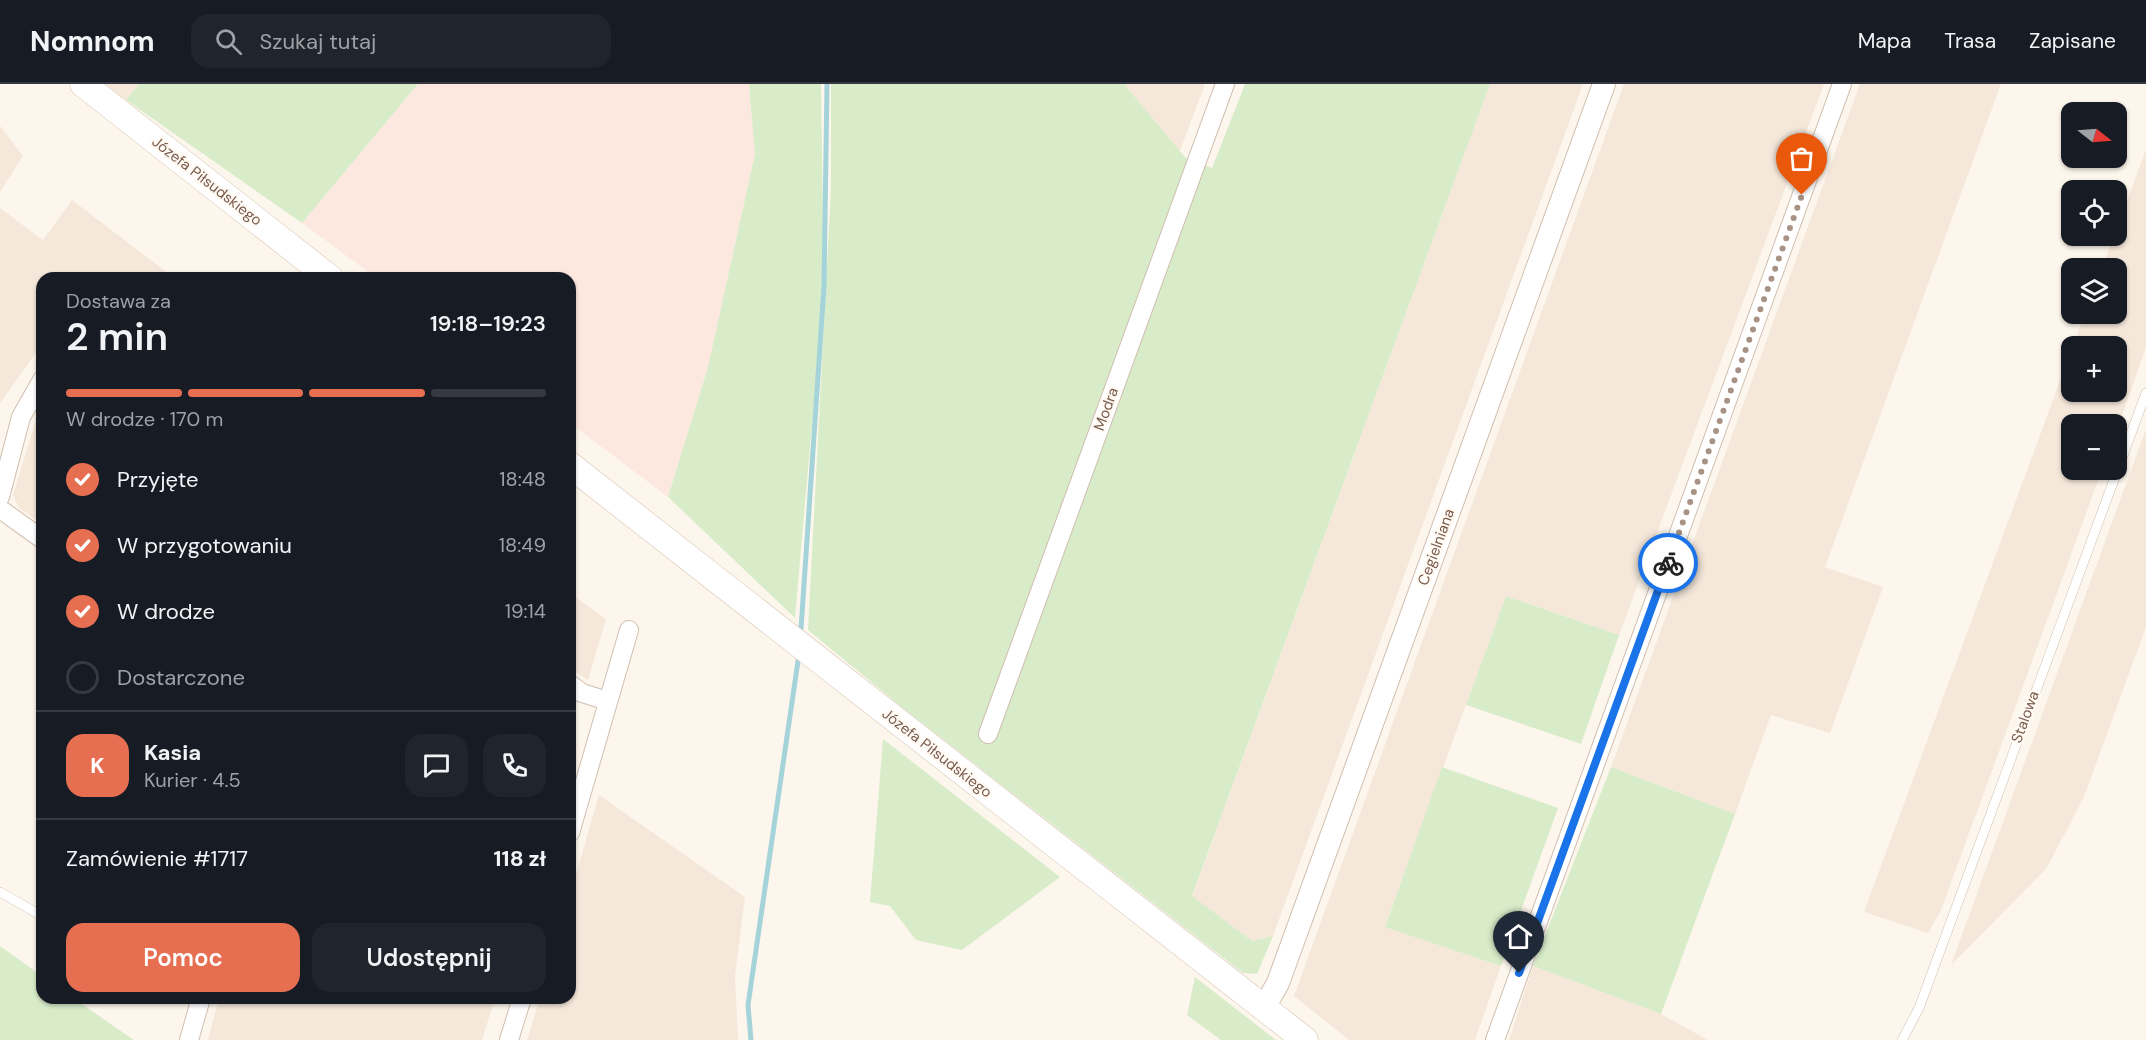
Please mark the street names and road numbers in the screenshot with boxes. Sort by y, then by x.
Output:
street label: Józefa Piłsudskiego [148,132,266,230]
street label: Modra [1089,385,1123,433]
street label: Cegielniana [1413,506,1459,588]
street label: Stalowa [2006,688,2044,746]
street label: Józefa Piłsudskiego [878,704,996,802]

